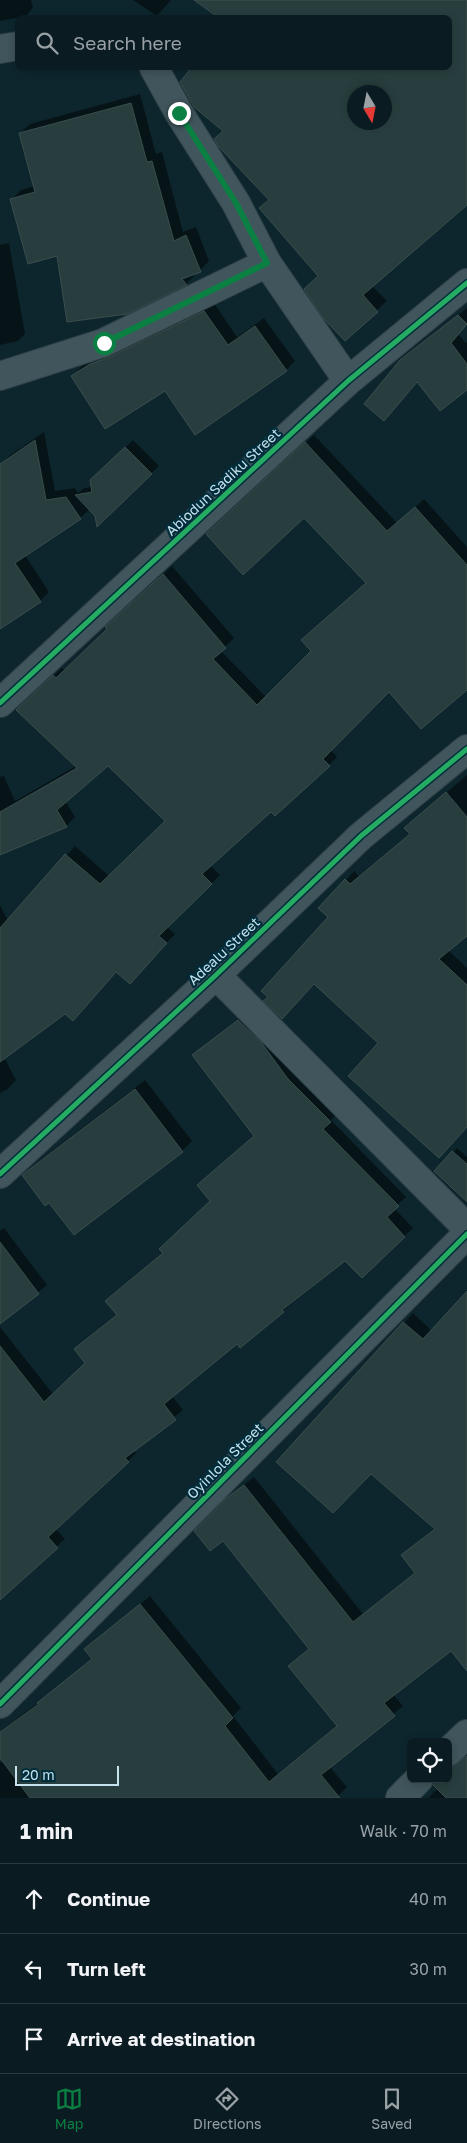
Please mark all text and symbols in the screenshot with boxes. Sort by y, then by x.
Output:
search box [15,15,452,70]
icon: search [33,29,61,57]
text: Search here [73,31,182,54]
north arrow [347,85,392,130]
route end [168,102,191,125]
route start [93,332,116,355]
street label: Abiodun Sadiku Street [162,424,283,539]
street label: Adealu Street [184,913,263,988]
street label: Oyinlola Street [183,1419,266,1502]
map controls [407,1738,452,1783]
button: locate [407,1738,452,1783]
scale bar [15,1763,119,1786]
text: 20 m [22,1766,55,1783]
text: 1 min [20,1818,73,1844]
text: Walk · 70 m [360,1821,447,1841]
icon: ahead [20,1885,48,1913]
text: Continue [67,1887,150,1910]
text: 40 m [409,1889,447,1909]
icon: left [20,1955,48,1983]
text: Turn left [67,1957,146,1980]
text: 30 m [410,1959,447,1979]
icon: arrive [20,2025,48,2053]
text: Arrive at destination [67,2027,255,2050]
tab: Map [55,2085,83,2132]
tab: Directions [193,2085,262,2132]
tab: Saved [371,2085,412,2132]

